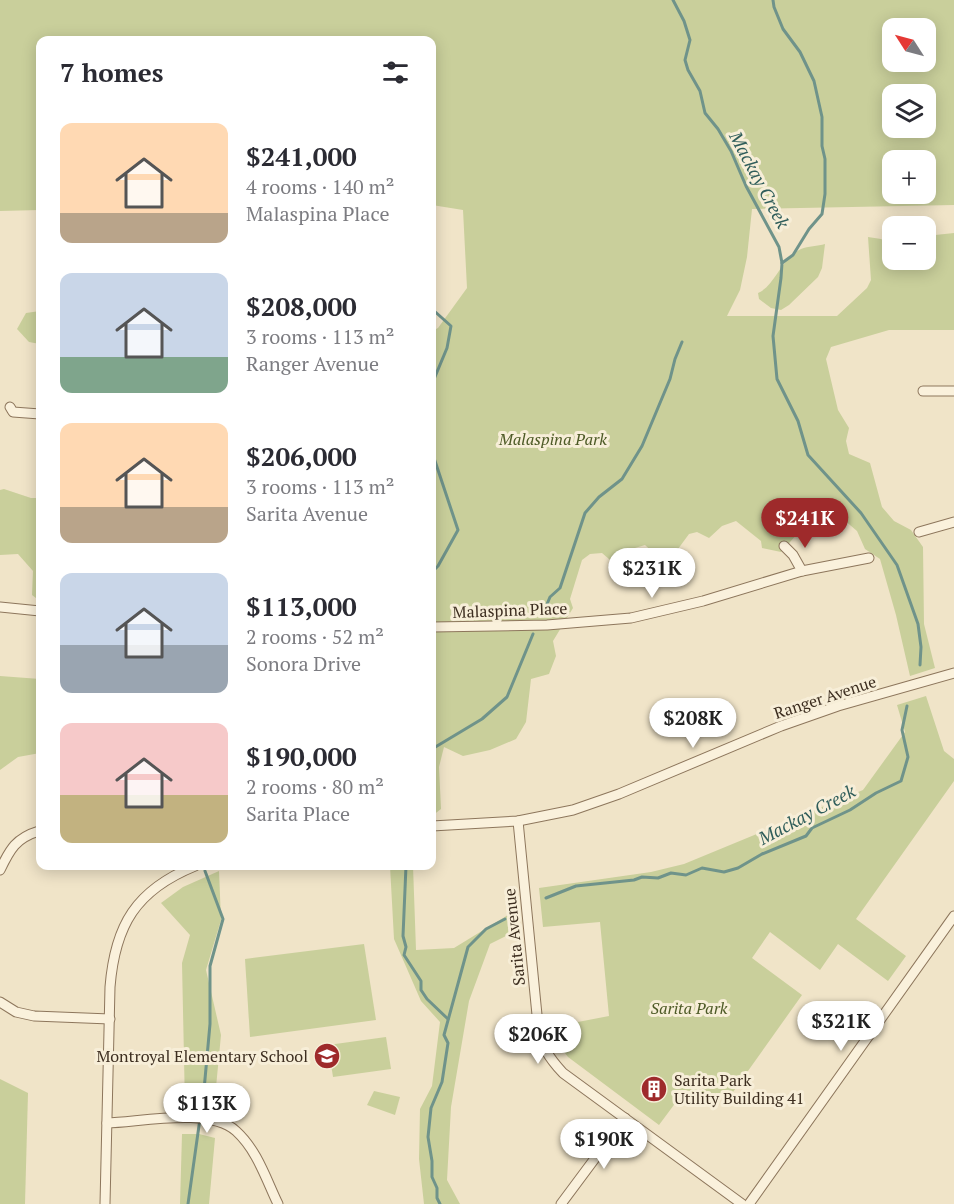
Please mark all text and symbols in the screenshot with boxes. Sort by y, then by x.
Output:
north arrow [882,18,936,72]
map controls [882,18,936,270]
text: 7 homes [60,55,164,89]
icon: filters [379,56,412,89]
button: layers [882,84,936,138]
water label: Mackay Creek [724,126,796,233]
text: $241,000 [246,139,357,173]
icon: home [108,147,180,219]
button: + [882,150,936,204]
text: 4 rooms · 140 m² [246,173,394,200]
text: Malaspina Place [246,200,389,227]
button: − [882,216,936,270]
text: $208,000 [246,289,357,323]
icon: home [108,297,180,369]
text: 3 rooms · 113 m² [246,323,394,350]
text: Ranger Avenue [246,350,379,377]
park label: Malaspina Park [498,428,607,450]
text: $206,000 [246,439,357,473]
icon: home [108,447,180,519]
text: 3 rooms · 113 m² [246,473,394,500]
pin: $241K [763,498,847,549]
text: Sarita Avenue [246,500,368,527]
text: $241K [775,504,835,531]
pin: $231K [610,548,694,599]
text: $231K [622,554,682,581]
text: $113,000 [246,589,357,623]
icon: home [108,597,180,669]
street label: Malaspina Place [452,597,568,623]
text: 2 rooms · 52 m² [246,623,384,650]
text: Sonora Drive [246,650,361,677]
street label: Ranger Avenue [771,670,879,724]
pin: $208K [651,698,735,749]
text: $208K [663,704,723,731]
text: $190,000 [246,739,357,773]
icon: home [108,747,180,819]
text: 2 rooms · 80 m² [246,773,384,800]
water label: Mackay Creek [753,778,860,850]
text: Sarita Place [246,800,350,827]
street label: Sarita Avenue [498,887,530,987]
park label: Sarita Park [650,997,728,1019]
pin: $321K [799,1001,883,1052]
text: $321K [811,1007,871,1034]
pin: $206K [496,1014,580,1065]
text: $206K [508,1020,568,1047]
school or university icon: Montroyal Elementary School [312,1041,342,1071]
place label: Montroyal Elementary School [96,1045,308,1067]
place label: Sarita Park Utility Building 41 [674,1069,804,1109]
building icon: Sarita Park Utility Building 41 [639,1074,669,1104]
pin: $113K [165,1083,249,1134]
text: $113K [177,1089,237,1116]
pin: $190K [562,1119,646,1170]
text: $190K [574,1125,634,1152]

